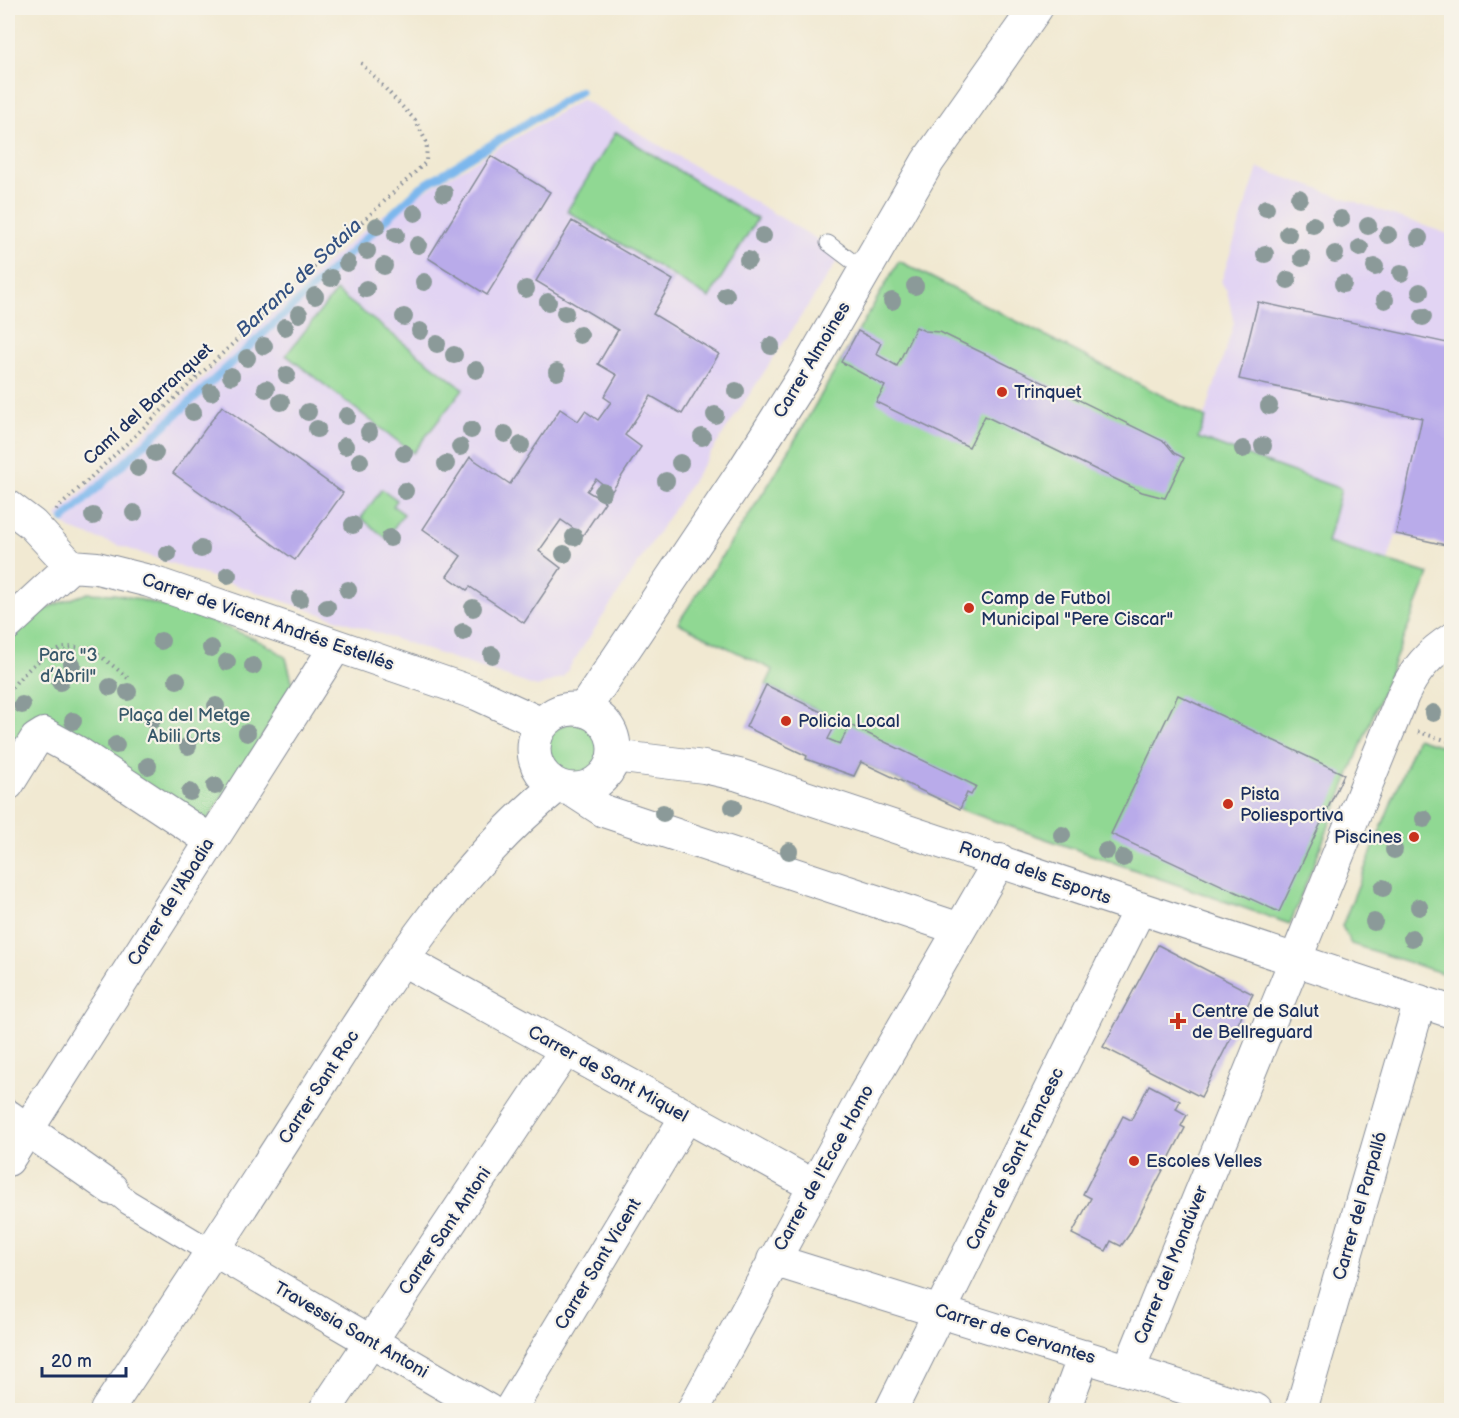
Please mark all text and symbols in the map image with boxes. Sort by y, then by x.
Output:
water label: Barranc de Sotaia [231,214,367,342]
street label: Carrer Almoines [769,298,855,422]
street label: Camí del Barranquet [79,338,217,469]
place label: Trinquet [1014,382,1082,403]
marker: Trinquet [995,385,1009,399]
street label: Carrer de Vicent Andrés Estellés [139,569,397,675]
place label: Camp de Futbol Municipal "Pere Ciscar" [981,588,1173,630]
marker: Camp de Futbol Municipal "Pere Ciscar" [962,601,976,615]
park label: Parc "3 d’Abril" [38,645,98,687]
park label: Plaça del Metge Abili Orts [118,705,250,747]
place label: Policia Local [798,711,900,732]
marker: Policia Local [779,714,793,728]
place label: Pista Poliesportiva [1240,784,1344,826]
marker: Pista Poliesportiva [1221,797,1235,811]
place label: Piscines [1334,827,1402,848]
marker: Piscines [1407,830,1421,844]
street label: Carrer de l'Abadia [123,834,219,970]
street label: Ronda dels Esports [956,837,1114,909]
place label: Centre de Salut de Bellreguard [1192,1001,1319,1043]
marker: Centre de Salut de Bellreguard [1169,1012,1187,1030]
street label: Carrer de Sant Miquel [524,1021,692,1127]
street label: Carrer Sant Roc [274,1026,364,1148]
street label: Carrer de Sant Francesc [962,1064,1068,1254]
street label: Carrer de l'Ecce Homo [770,1081,878,1255]
street label: Carrer del Parpalló [1329,1129,1391,1283]
place label: Escoles Velles [1146,1151,1262,1172]
marker: Escoles Velles [1127,1154,1141,1168]
street label: Carrer Sant Antoni [394,1163,496,1299]
street label: Carrer del Mondúver [1130,1182,1213,1347]
street label: Carrer Sant Vicent [550,1194,646,1334]
street label: Travessia Sant Antoni [270,1277,432,1383]
street label: Carrer de Cervantes [932,1300,1098,1368]
scale bar [42,1340,126,1378]
text: 20 m [51,1351,92,1372]

